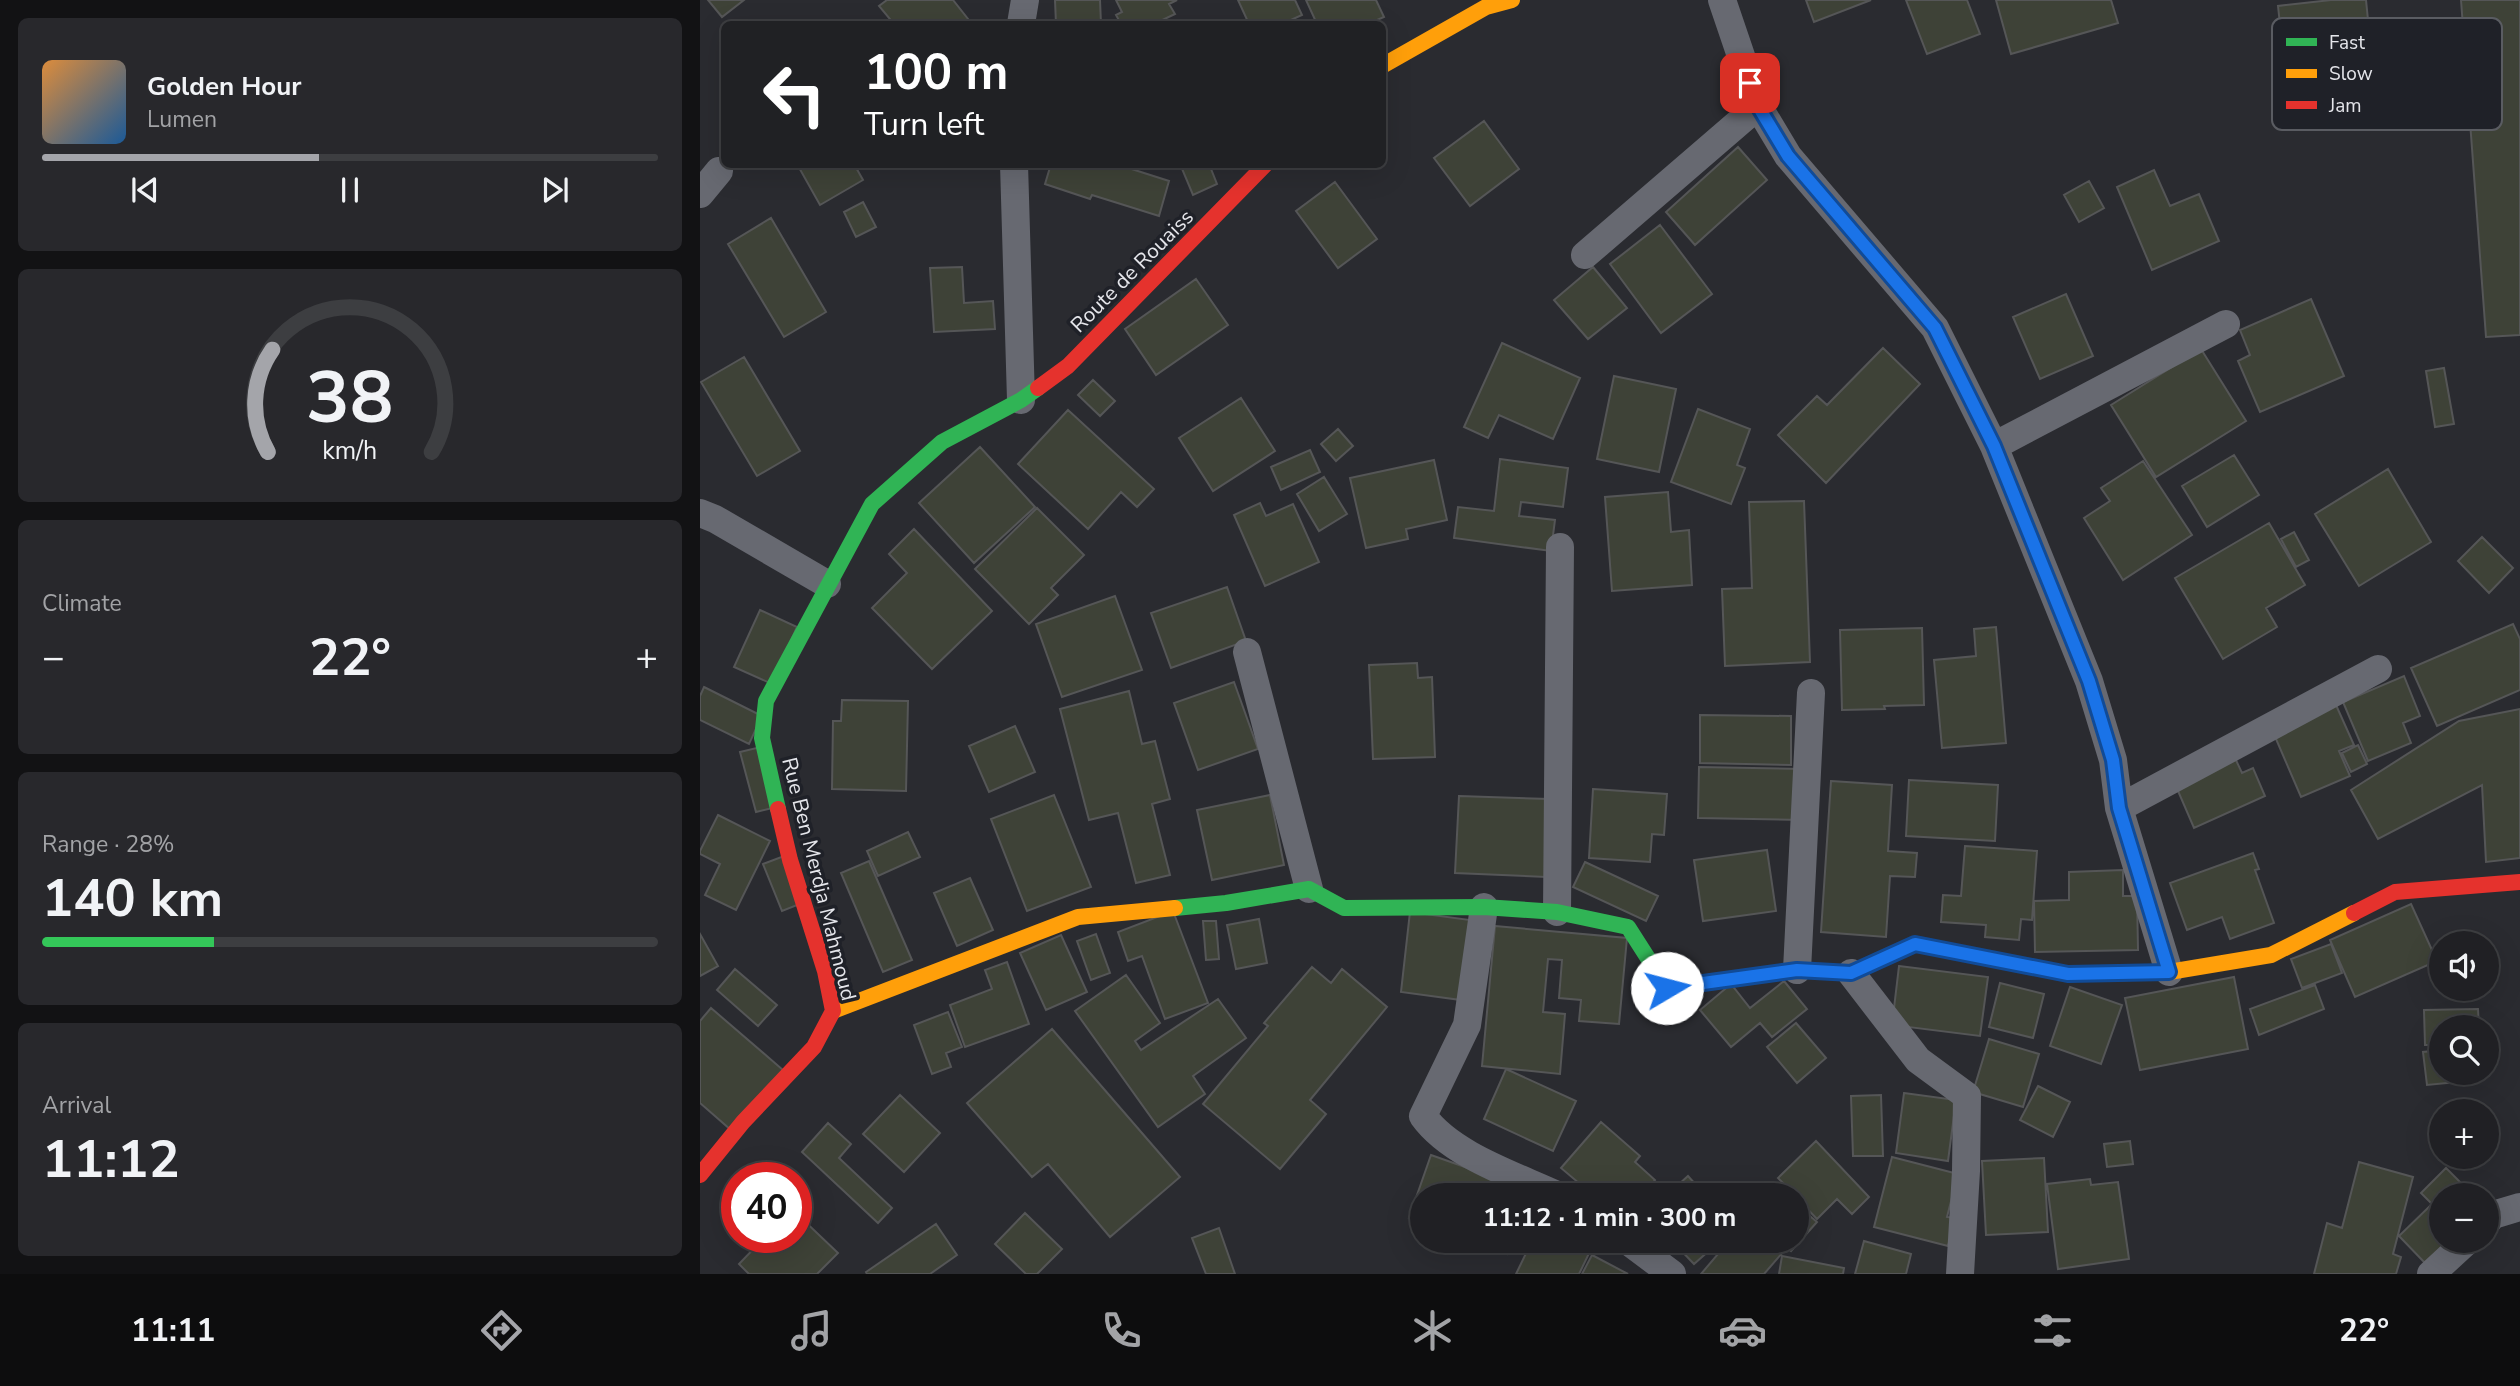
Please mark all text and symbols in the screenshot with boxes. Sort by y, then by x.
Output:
legend [2272,18,2502,130]
text: Fast [2329,30,2365,56]
text: 100 m [864,39,1008,106]
icon: left [749,49,840,140]
pin [1720,53,1780,113]
text: Slow [2329,61,2373,87]
icon: arrive [1731,64,1769,102]
text: Golden Hour [147,69,302,104]
text: Jam [2328,93,2362,119]
text: Turn left [864,103,984,146]
text: Lumen [147,104,217,135]
icon: previous [126,171,164,209]
icon: pause [331,171,369,209]
icon: next [536,171,574,209]
street label: Route de Rouaiss [1064,203,1200,339]
text: 38 [306,348,394,448]
text: km/h [322,434,378,468]
text: Climate [42,588,122,619]
text: 22° [309,622,391,693]
text: − [42,632,65,683]
text: + [635,632,658,683]
street label: Rue Ben Merdja Mahmoud [775,754,863,1004]
text: Range · 28% [42,829,174,860]
text: 140 km [42,863,223,934]
map controls [2429,931,2499,1253]
button: sound [2429,931,2499,1001]
position arrow [1630,951,1704,1025]
button: search [2429,1015,2499,1085]
text: Arrival [42,1090,111,1121]
button: + [2429,1099,2499,1169]
text: 11:12 [42,1124,180,1195]
speed limit sign: 40 [721,1162,812,1253]
button: − [2429,1183,2499,1253]
text: 11:12 · 1 min · 300 m [1483,1200,1736,1235]
icon: directions [477,1306,526,1355]
icon: music [787,1306,836,1355]
icon: phone [1097,1306,1146,1355]
icon: climate [1408,1306,1457,1355]
icon: car [1718,1306,1767,1355]
icon: filters [2028,1306,2077,1355]
text: 11:11 [131,1309,215,1352]
text: 22° [2339,1309,2389,1352]

